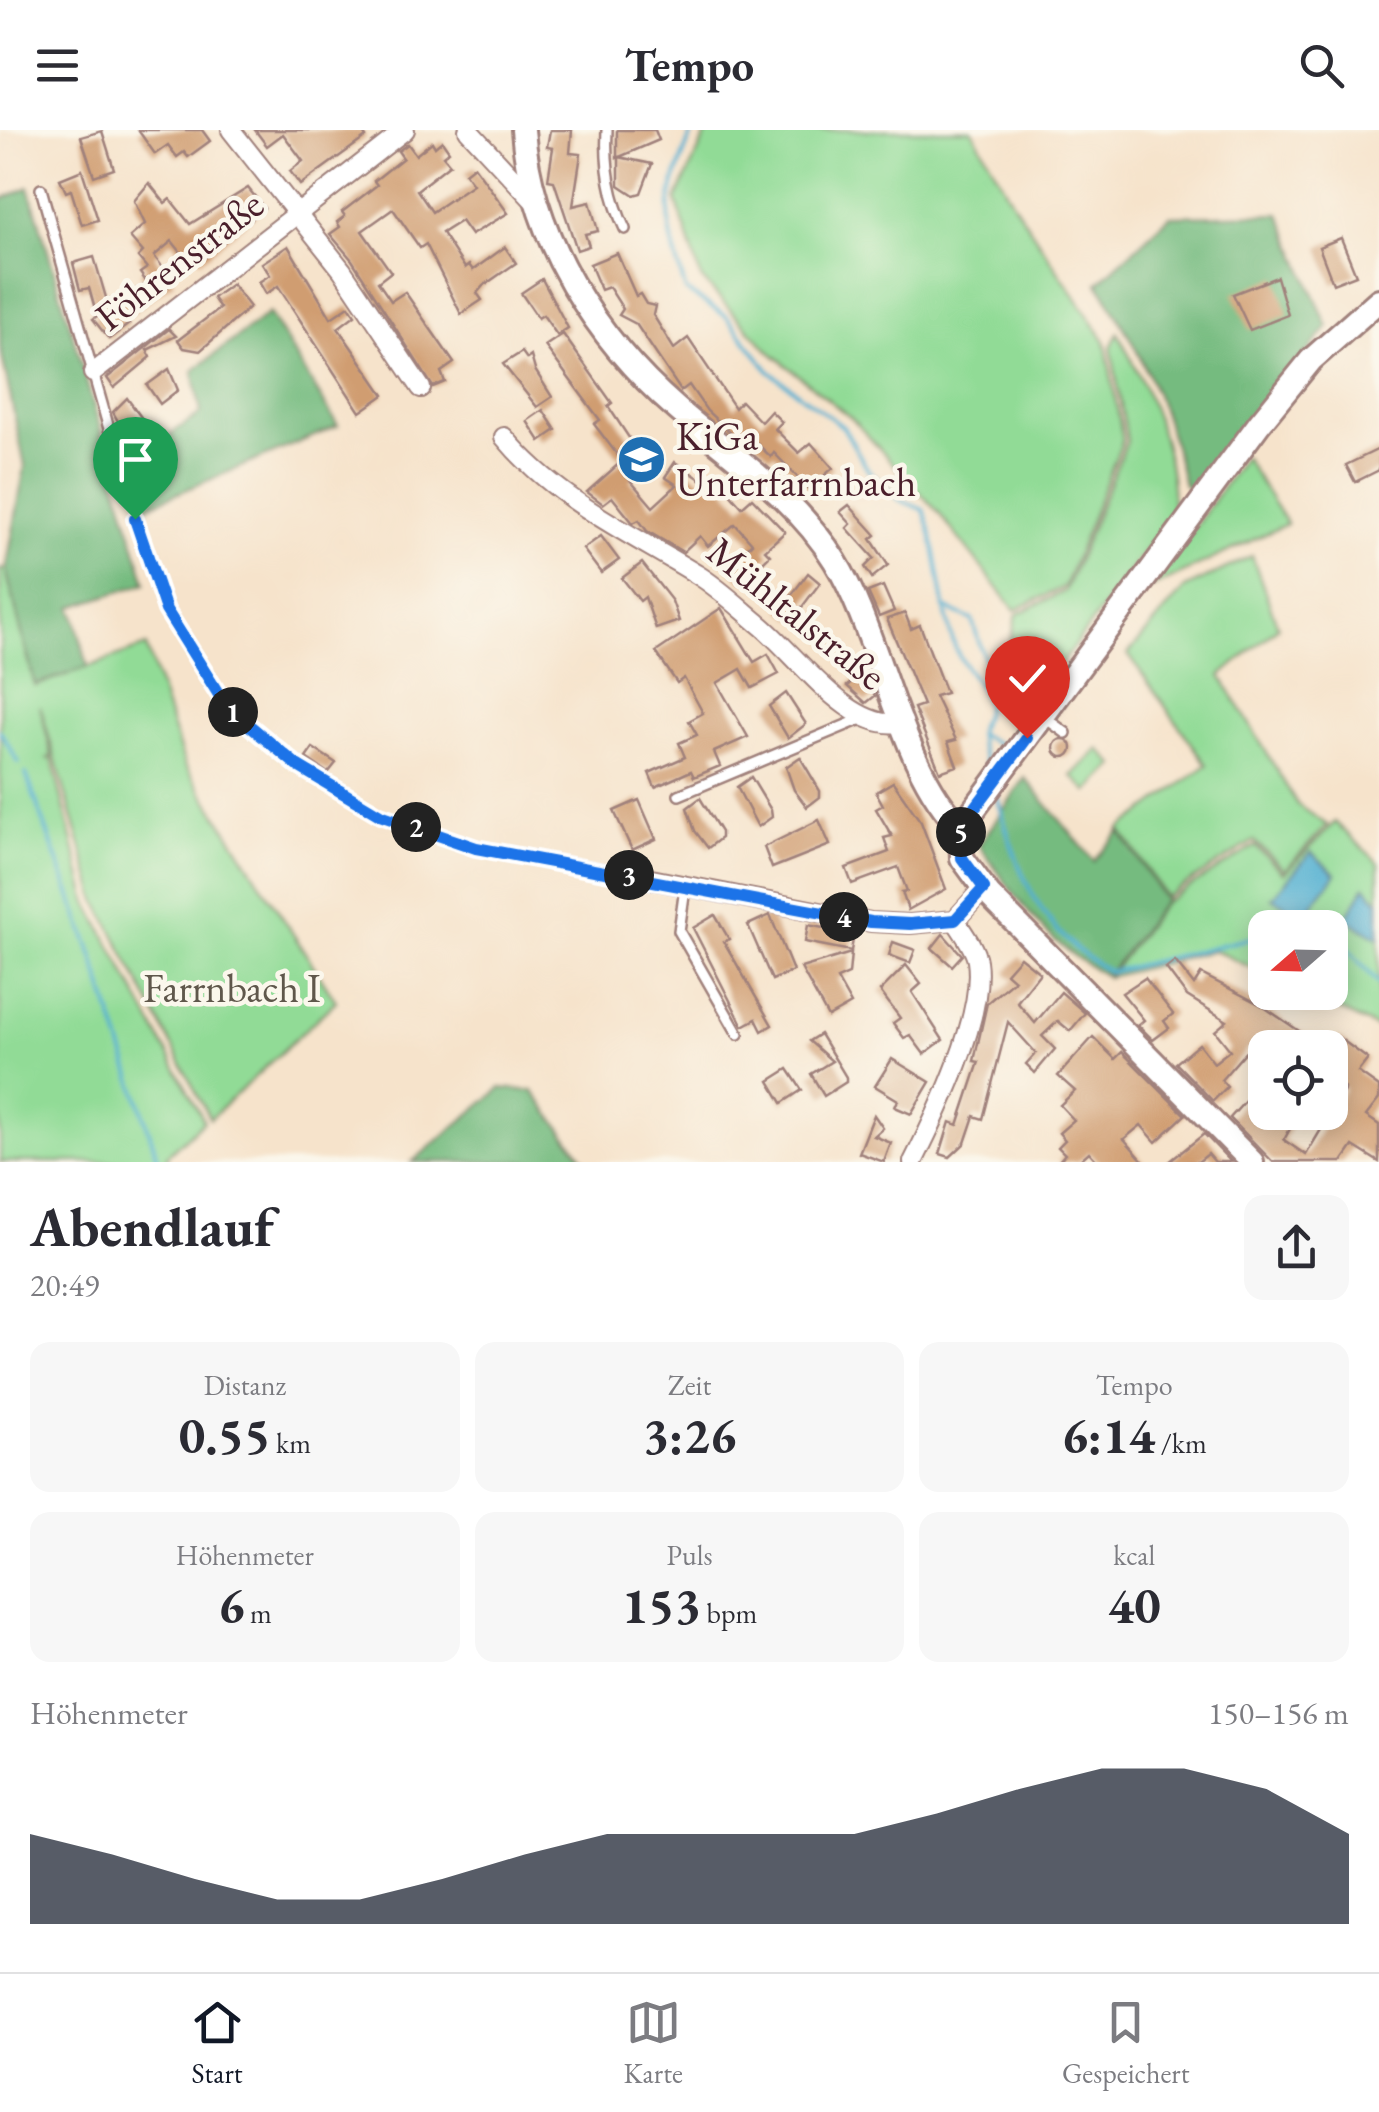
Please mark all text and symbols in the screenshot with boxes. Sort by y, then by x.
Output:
text: Tempo [625,36,754,94]
icon: menu [30,38,85,93]
icon: search [1294,38,1349,93]
street label: Föhrenstraße [84,178,274,342]
place label: KiGa Unterfarrnbach [676,410,916,508]
pin [93,417,178,520]
icon: arrive [108,432,163,487]
school or university icon: KiGa Unterfarrnbach [615,433,667,485]
street label: Mühltalstraße [697,525,897,701]
pin [985,636,1070,739]
icon: check [1000,651,1055,706]
pin: 1 [208,687,258,737]
text: 1 [226,694,240,730]
pin: 2 [391,802,441,852]
pin: 5 [936,807,986,857]
text: 2 [409,809,423,845]
text: 5 [954,814,968,850]
pin: 3 [604,850,654,900]
text: 3 [622,857,636,893]
pin: 4 [819,892,869,942]
text: 4 [837,899,851,935]
north arrow [1248,910,1348,1010]
map controls [1248,910,1348,1130]
park label: Farrnbach I [143,962,321,1014]
button: locate [1248,1030,1348,1130]
text: Abendlauf [30,1191,274,1262]
button: share [1244,1195,1349,1300]
text: 20:49 [30,1264,99,1306]
text: Distanz [204,1367,286,1403]
text: Zeit [668,1367,711,1403]
text: Tempo [1096,1367,1173,1403]
text: 0.55 [179,1403,270,1468]
text: 3:26 [643,1403,736,1468]
text: 6:14 [1062,1403,1155,1468]
text: km [270,1425,311,1461]
text: /km [1155,1425,1207,1461]
text: Höhenmeter [176,1537,314,1573]
text: Puls [667,1537,712,1573]
text: kcal [1113,1537,1155,1573]
text: 6 [218,1573,244,1638]
text: 153 [622,1573,701,1638]
text: 40 [1108,1573,1161,1638]
text: m [244,1595,272,1631]
text: bpm [701,1595,757,1631]
text: Höhenmeter [30,1692,188,1734]
text: 150–156 m [1208,1692,1349,1734]
tab: Start [190,1995,245,2091]
tab: Karte [624,1995,683,2091]
tab: Gespeichert [1062,1995,1189,2091]

